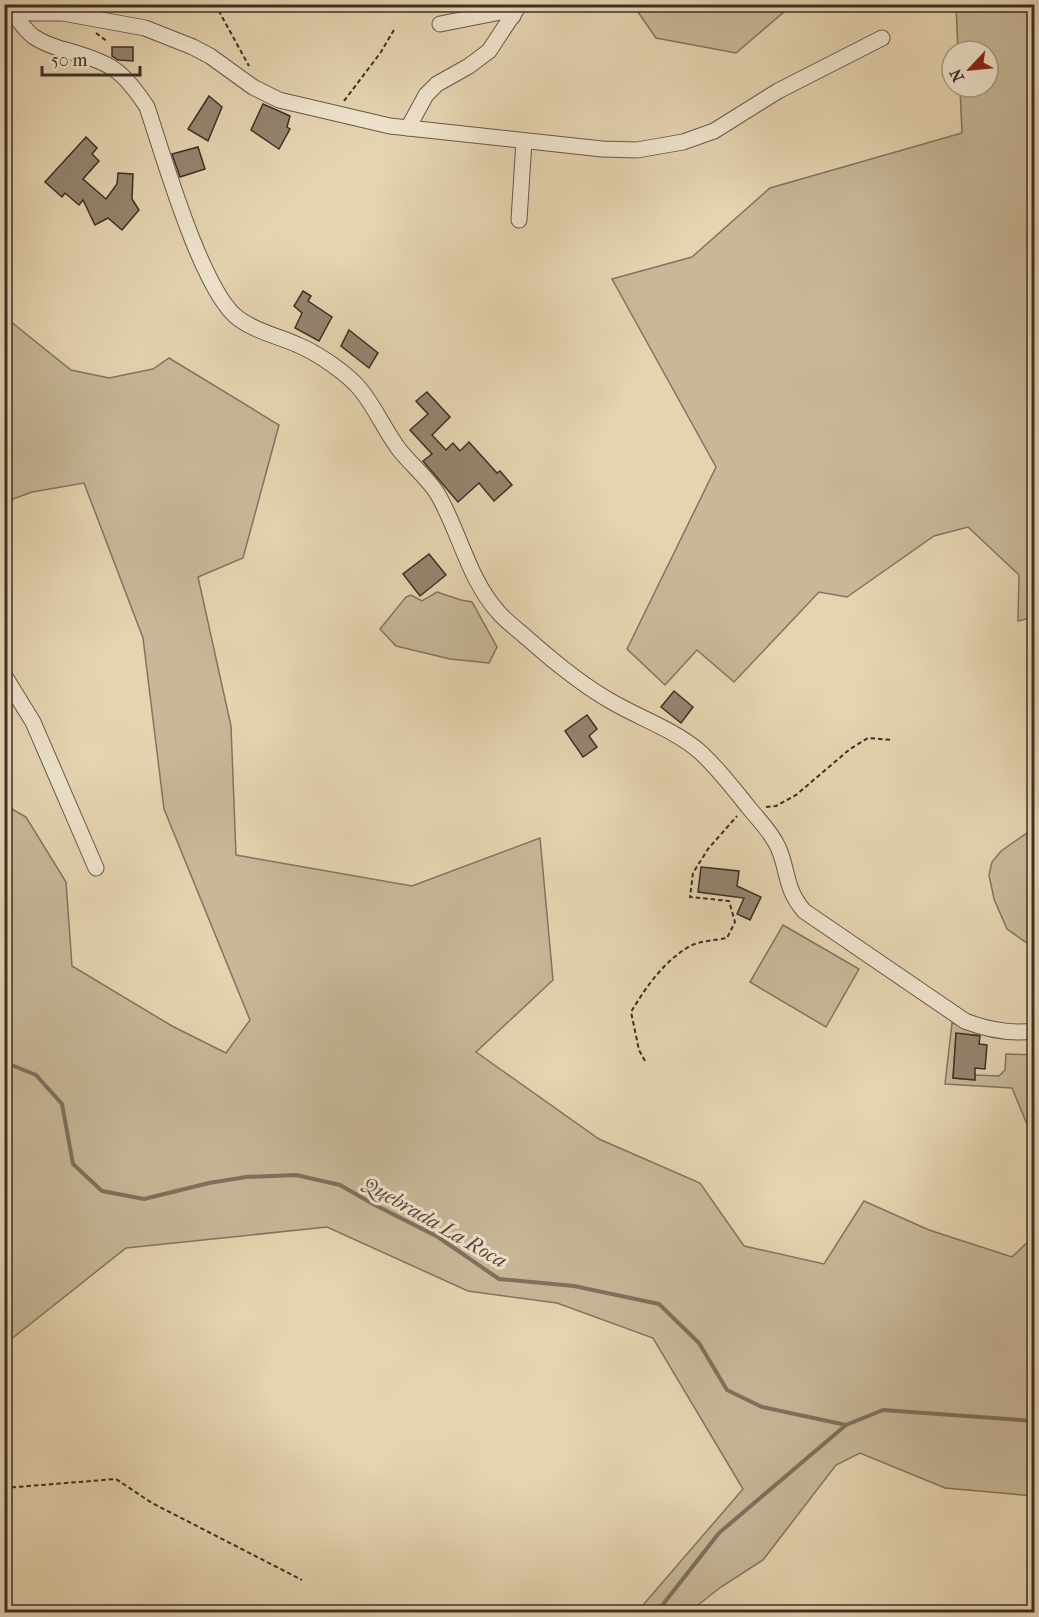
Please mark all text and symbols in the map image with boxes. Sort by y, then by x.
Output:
scale bar [42,39,140,77]
north arrow [940,39,1000,99]
text: 50 m [51,50,88,71]
text: N [945,65,968,85]
water label: Quebrada La Roca [358,1171,511,1274]

